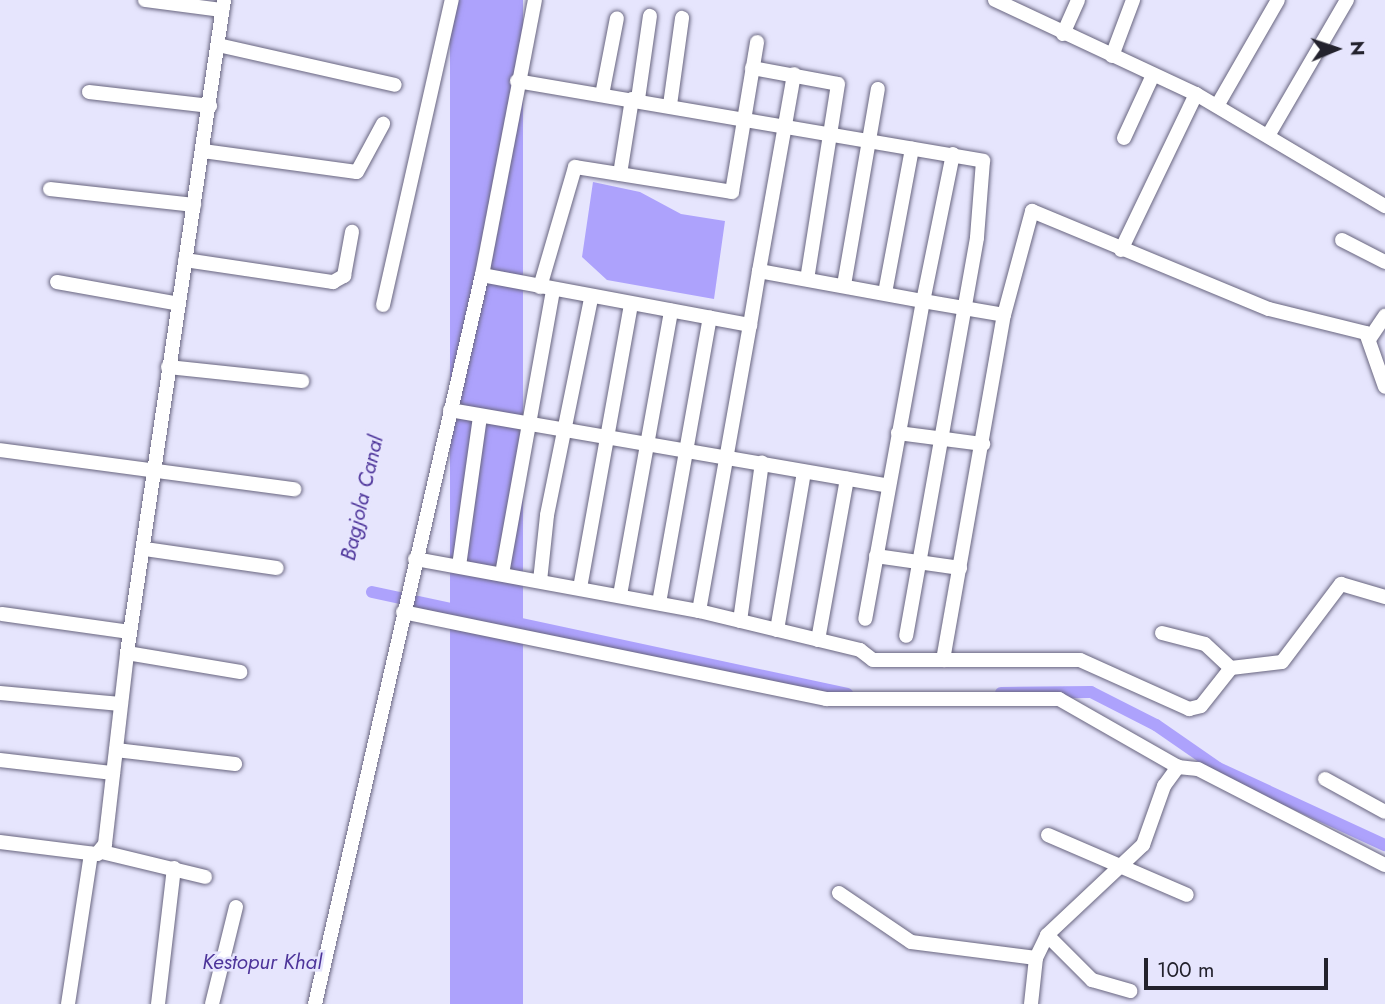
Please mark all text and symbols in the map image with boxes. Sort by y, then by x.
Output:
north arrow [1301,14,1371,84]
text: N [1344,40,1371,56]
water label: Bagjola Canal [335,433,389,563]
scale bar [1147,944,1331,988]
water label: Kestopur Khal [202,949,322,975]
text: 100 m [1157,955,1214,985]

